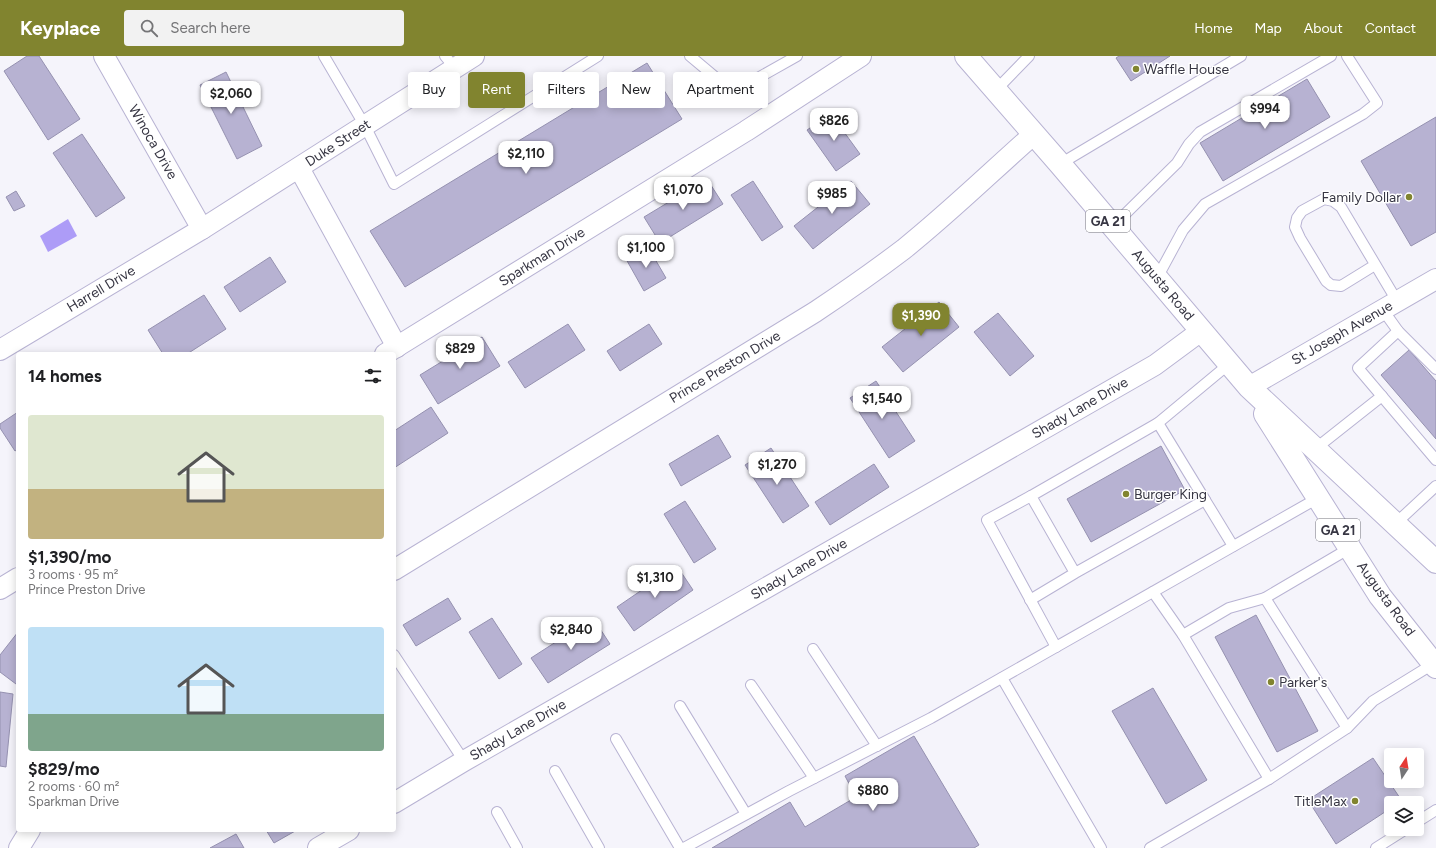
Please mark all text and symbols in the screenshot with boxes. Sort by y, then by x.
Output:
search box [124,10,404,46]
text: Keyplace [20,17,100,40]
icon: search [138,17,160,39]
text: Search here [170,19,250,37]
text: Home [1194,20,1233,37]
text: Map [1255,20,1282,37]
text: About [1304,20,1343,37]
text: Contact [1365,20,1416,37]
place label: Waffle House [1144,61,1229,78]
marker: Waffle House [1131,64,1141,74]
chip: Buy [408,72,460,108]
chip: Rent [468,72,525,108]
chip: Filters [533,72,599,108]
chip: New [607,72,665,108]
chip: Apartment [673,72,768,108]
pin: $2,060 [198,81,264,115]
text: $2,060 [210,86,252,101]
pin: $994 [1241,96,1289,130]
text: $994 [1250,101,1280,116]
street label: Winoca Drive [125,102,181,183]
pin: $826 [810,108,858,142]
text: $826 [819,113,849,128]
street label: Duke Street [302,116,374,170]
pin: $2,110 [493,141,559,175]
text: $2,110 [507,146,545,161]
pin: $1,070 [650,177,716,211]
pin: $985 [808,181,856,215]
text: $1,070 [663,182,703,197]
text: $985 [817,186,847,201]
place label: Family Dollar [1321,189,1401,206]
marker: Family Dollar [1404,192,1414,202]
road number: GA 21 [1086,210,1130,232]
street label: Sparkman Drive [496,224,588,290]
pin: $1,100 [613,235,679,269]
text: $1,100 [627,240,665,255]
street label: Augusta Road [1128,246,1198,324]
street label: Harrell Drive [64,262,139,316]
street label: St Joseph Avenue [1289,297,1396,369]
pin: $1,390 [888,303,954,337]
text: $1,390 [901,308,941,323]
street label: Prince Preston Drive [666,327,784,407]
pin: $829 [436,336,484,370]
text: $829 [445,341,475,356]
icon: filters [362,365,384,387]
text: 14 homes [28,366,102,386]
street label: Shady Lane Drive [1029,373,1131,442]
pin: $1,540 [849,386,915,420]
text: $1,540 [862,391,902,406]
icon: home [170,441,242,513]
pin: $1,270 [744,452,810,486]
text: $1,270 [757,457,797,472]
place label: Burger King [1134,486,1207,503]
marker: Burger King [1121,489,1131,499]
road number: GA 21 [1316,519,1360,541]
street label: Shady Lane Drive [748,534,850,603]
text: $1,390/mo [28,547,111,567]
street label: Augusta Road [1353,558,1419,640]
pin: $1,310 [622,565,688,599]
text: 3 rooms · 95 m² [28,567,118,582]
text: $1,310 [636,570,674,585]
text: Prince Preston Drive [28,582,145,597]
pin: $2,840 [538,617,604,651]
text: $2,840 [550,622,592,637]
icon: home [170,653,242,725]
place label: Parker's [1279,674,1327,691]
marker: Parker's [1266,677,1276,687]
street label: Shady Lane Drive [467,695,569,764]
north arrow [1384,748,1424,788]
map controls [1384,748,1424,836]
text: $829/mo [28,759,100,779]
pin: $880 [849,778,897,812]
text: 2 rooms · 60 m² [28,779,119,794]
text: $880 [857,783,889,798]
place label: TitleMax [1294,793,1347,810]
text: Sparkman Drive [28,794,119,809]
marker: TitleMax [1350,796,1360,806]
button: layers [1384,796,1424,836]

